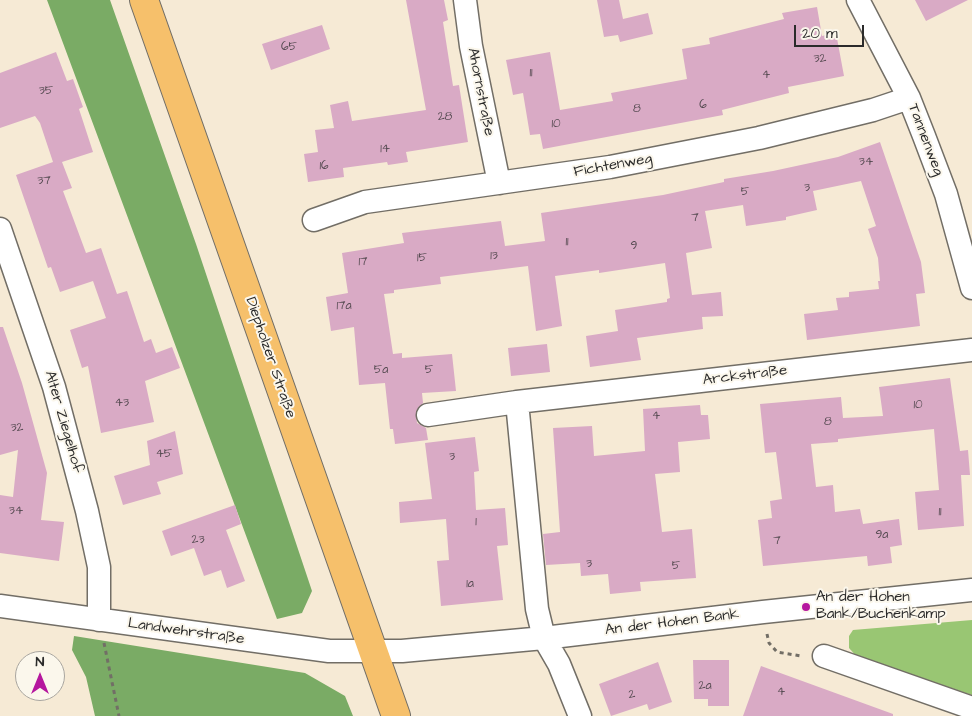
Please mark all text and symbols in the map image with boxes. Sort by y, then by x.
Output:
scale bar [797,15,867,47]
text: 20 m [802,23,838,44]
house number: 65 [281,40,297,54]
street label: Ahornstraße [463,46,497,138]
house number: 32 [814,52,826,66]
house number: 11 [529,66,533,80]
house number: 4 [762,68,770,82]
house number: 35 [39,84,53,98]
house number: 6 [699,98,707,112]
street label: Tannenweg [903,101,947,179]
house number: 8 [633,102,641,116]
house number: 28 [438,110,452,124]
house number: 10 [551,117,561,131]
house number: 14 [380,142,390,156]
street label: Fichtenweg [572,150,654,182]
house number: 34 [859,155,873,169]
house number: 16 [319,159,329,173]
house number: 37 [37,174,51,188]
house number: 3 [804,181,810,195]
house number: 5 [741,185,749,199]
house number: 7 [691,211,699,225]
house number: 11 [565,235,569,249]
house number: 9 [631,239,637,253]
house number: 13 [490,249,498,263]
house number: 15 [417,251,427,265]
house number: 17 [359,255,367,269]
street label: Diepholzer Straße [241,295,299,421]
house number: 17a [336,299,352,313]
street label: Arckstraße [702,362,788,390]
house number: 5a [374,363,388,377]
house number: 5 [425,363,433,377]
street label: Alter Ziegelhof [40,369,86,475]
house number: 43 [115,396,129,410]
house number: 10 [913,398,923,412]
house number: 4 [652,409,660,423]
house number: 8 [824,415,832,429]
house number: 32 [11,421,23,435]
house number: 45 [156,447,172,461]
house number: 3 [449,450,455,464]
house number: 34 [9,504,23,518]
house number: 11 [938,505,942,519]
house number: 1 [475,515,477,529]
house number: 9a [876,528,888,542]
house number: 23 [192,533,204,547]
house number: 7 [773,534,781,548]
house number: 3 [586,557,592,571]
house number: 5 [672,559,680,573]
house number: 1a [466,577,474,591]
place label: An der Hohen Bank/Buchenkamp [816,589,946,624]
marker: An der Hohen Bank/Buchenkamp [800,601,812,613]
street label: An der Hohen Bank [604,606,740,640]
street label: Landwehrstraße [127,615,245,649]
north arrow [15,651,65,701]
text: N [36,652,44,672]
house number: 2a [699,679,711,693]
house number: 4 [777,685,785,699]
house number: 2 [629,688,635,702]

